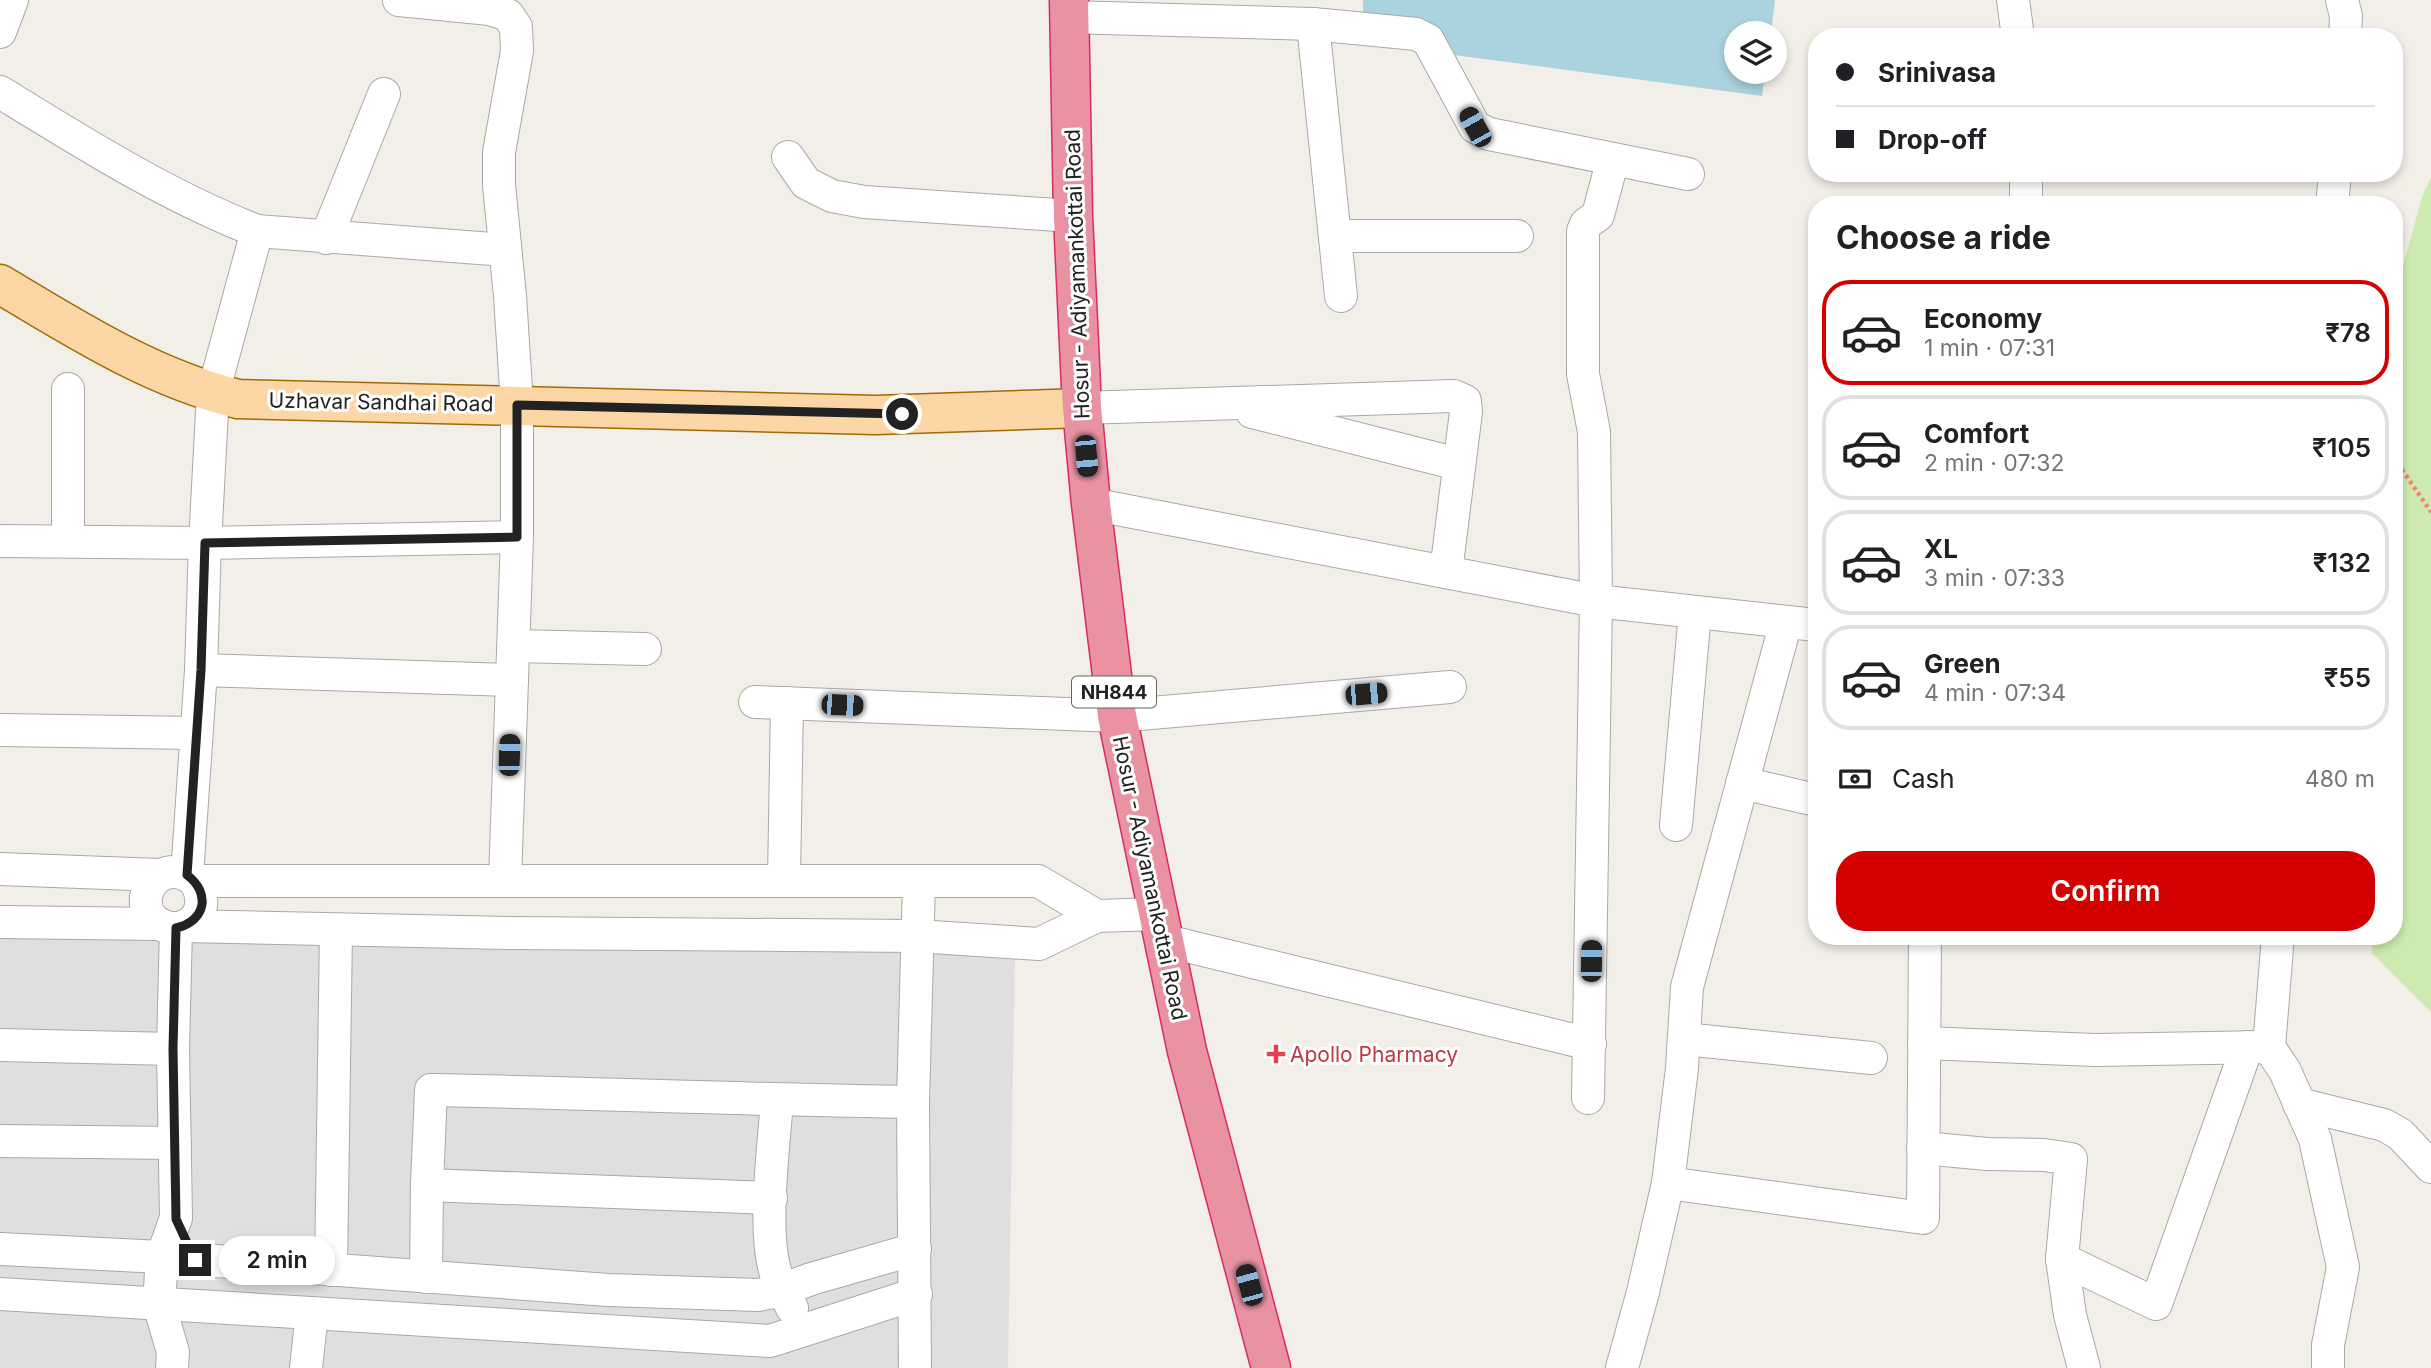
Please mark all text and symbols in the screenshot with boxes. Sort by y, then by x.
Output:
map controls [1724,21,1787,84]
button: layers [1724,21,1787,84]
text: Srinivasa [1878,57,1996,88]
car [1456,104,1495,150]
text: Drop-off [1878,124,1987,155]
street label: Hosur - Adiyamankottai Road [1059,129,1095,419]
text: Choose a ride [1836,218,2051,257]
icon: car [1840,301,1903,364]
text: Economy [1924,303,2042,334]
text: ₹78 [2325,317,2371,348]
text: 1 min · 07:31 [1924,334,2055,362]
street label: Uzhavar Sandhai Road [268,388,494,416]
route start [886,398,918,430]
icon: car [1840,416,1903,479]
text: Comfort [1924,418,2029,449]
text: ₹105 [2312,432,2371,463]
car [1074,434,1099,478]
text: 2 min · 07:32 [1924,449,2065,477]
icon: car [1840,531,1903,594]
text: XL [1924,533,1958,564]
text: ₹132 [2313,547,2371,578]
text: 3 min · 07:33 [1924,564,2065,592]
icon: car [1840,646,1903,709]
text: Green [1924,648,2001,679]
text: ₹55 [2324,662,2371,693]
road number: NH844 [1072,677,1156,708]
text: 4 min · 07:34 [1924,679,2066,707]
car [1345,682,1388,706]
car [821,694,864,716]
car [498,734,521,776]
street label: Hosur - Adiyamankottai Road [1108,734,1192,1022]
icon: cash [1836,760,1874,798]
text: Cash [1892,763,1955,794]
text: 480 m [2305,765,2375,793]
button: Confirm [1836,851,2375,931]
car [1581,940,1602,982]
place label: Apollo Pharmacy [1290,1042,1458,1067]
marker: Apollo Pharmacy [1268,1046,1284,1062]
callout: 2 min [220,1236,335,1284]
route end [179,1244,211,1276]
text: 2 min [247,1246,307,1274]
car [1234,1262,1265,1308]

